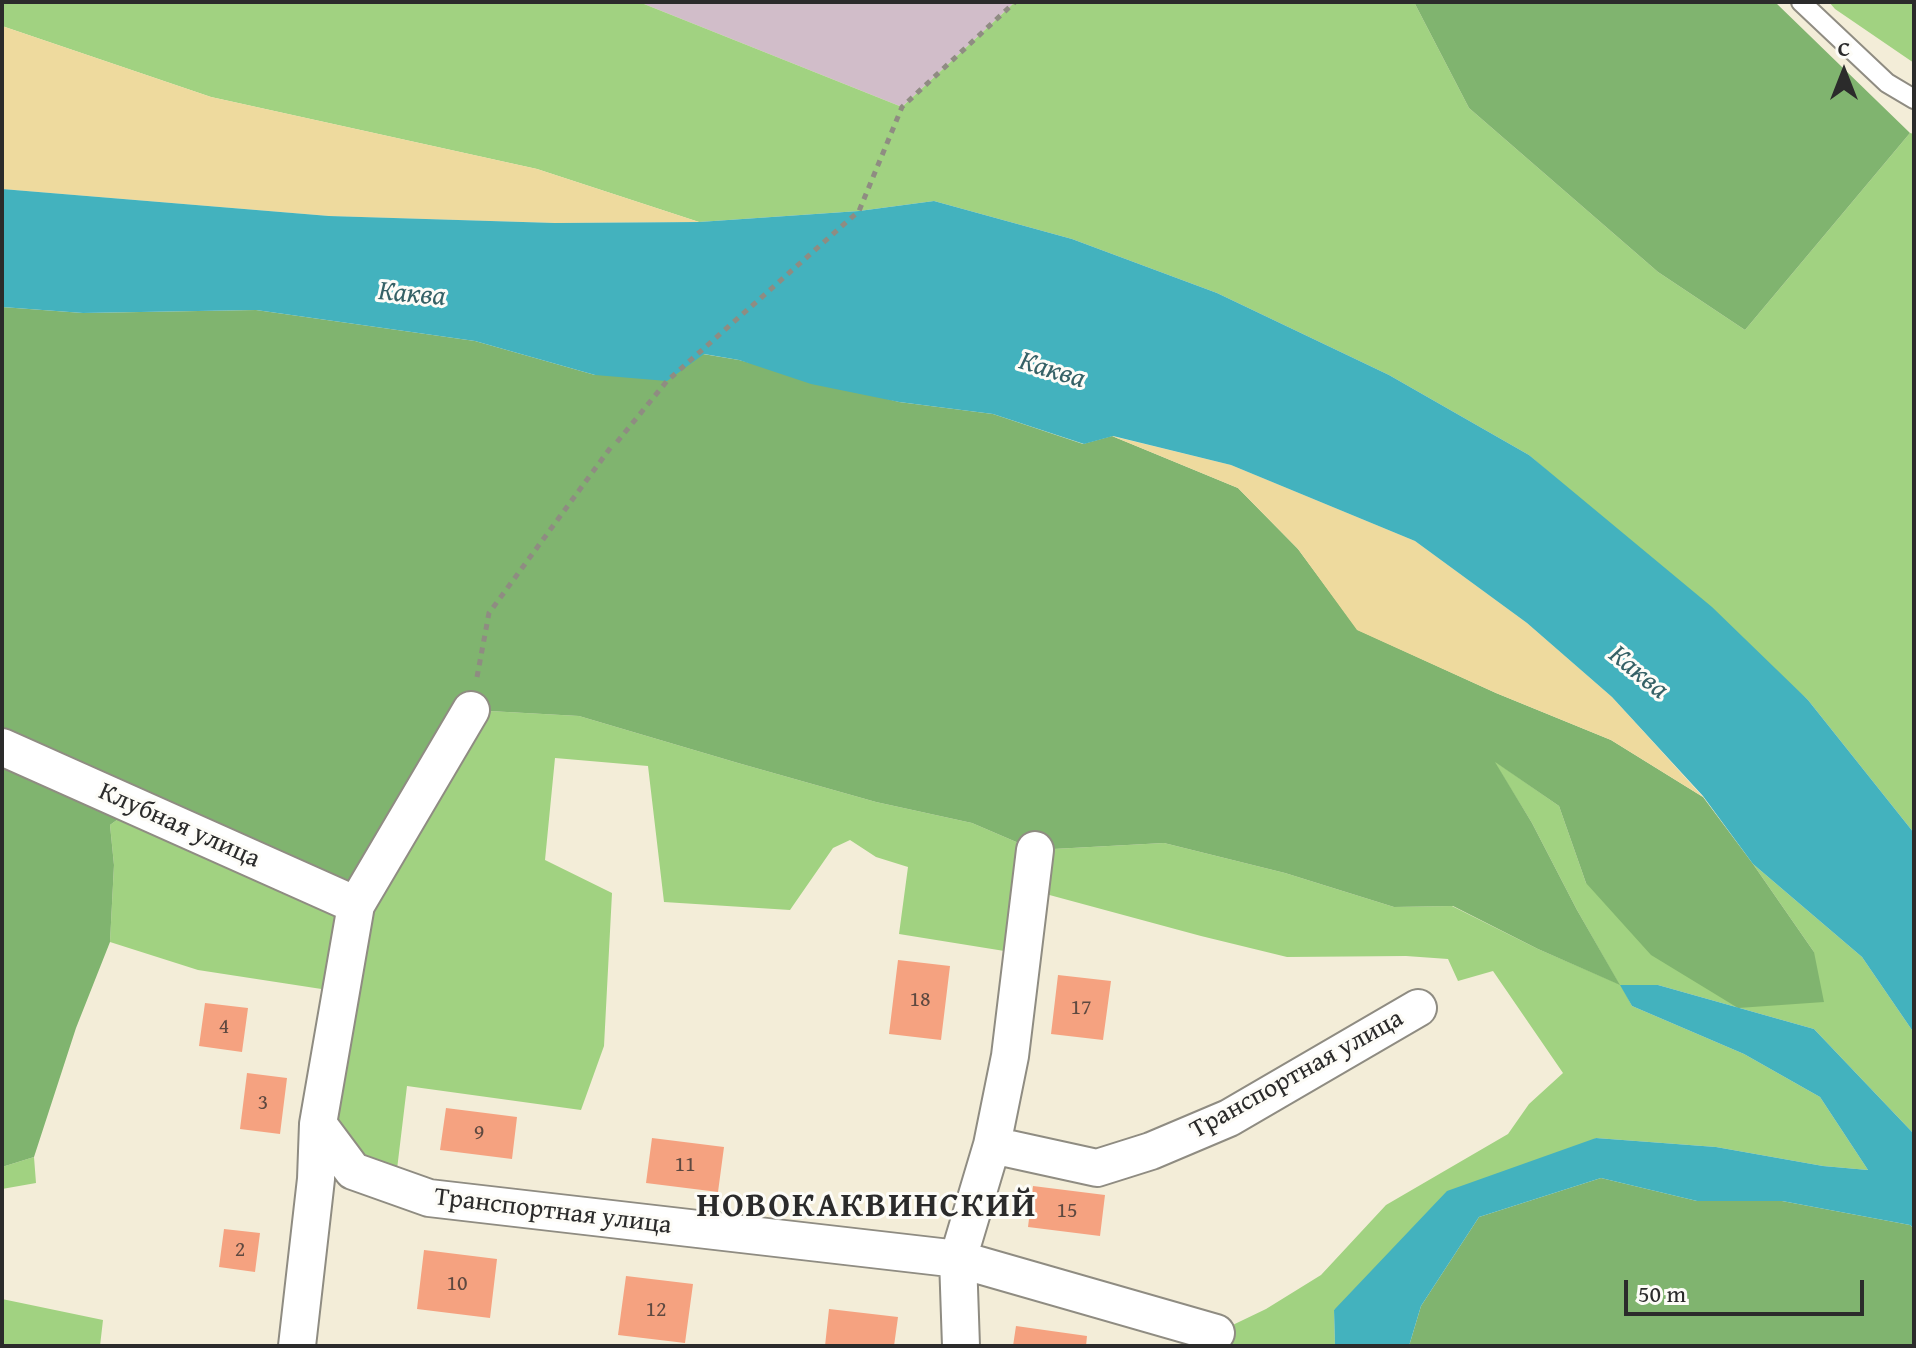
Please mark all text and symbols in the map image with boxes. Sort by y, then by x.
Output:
north arrow [1804,32,1884,112]
text: С [1838,32,1850,64]
water label: Каква [377,275,447,315]
water label: Каква [1015,345,1089,397]
water label: Каква [1601,639,1675,707]
street label: Клубная улица [93,776,265,876]
house number: 18 [909,987,931,1013]
house number: 17 [1070,995,1092,1021]
street label: Транспортная улица [1185,1004,1409,1146]
house number: 4 [219,1014,229,1040]
house number: 3 [258,1090,268,1116]
house number: 9 [474,1120,484,1146]
house number: 11 [674,1152,696,1178]
street label: Транспортная улица [433,1182,673,1242]
district label: НОВОКАКВИНСКИЙ [697,1187,1037,1227]
house number: 15 [1056,1198,1078,1224]
house number: 2 [235,1237,245,1263]
scale bar [1628,1264,1868,1314]
house number: 10 [446,1271,468,1297]
text: 50 m [1638,1276,1686,1311]
house number: 12 [645,1297,667,1323]

